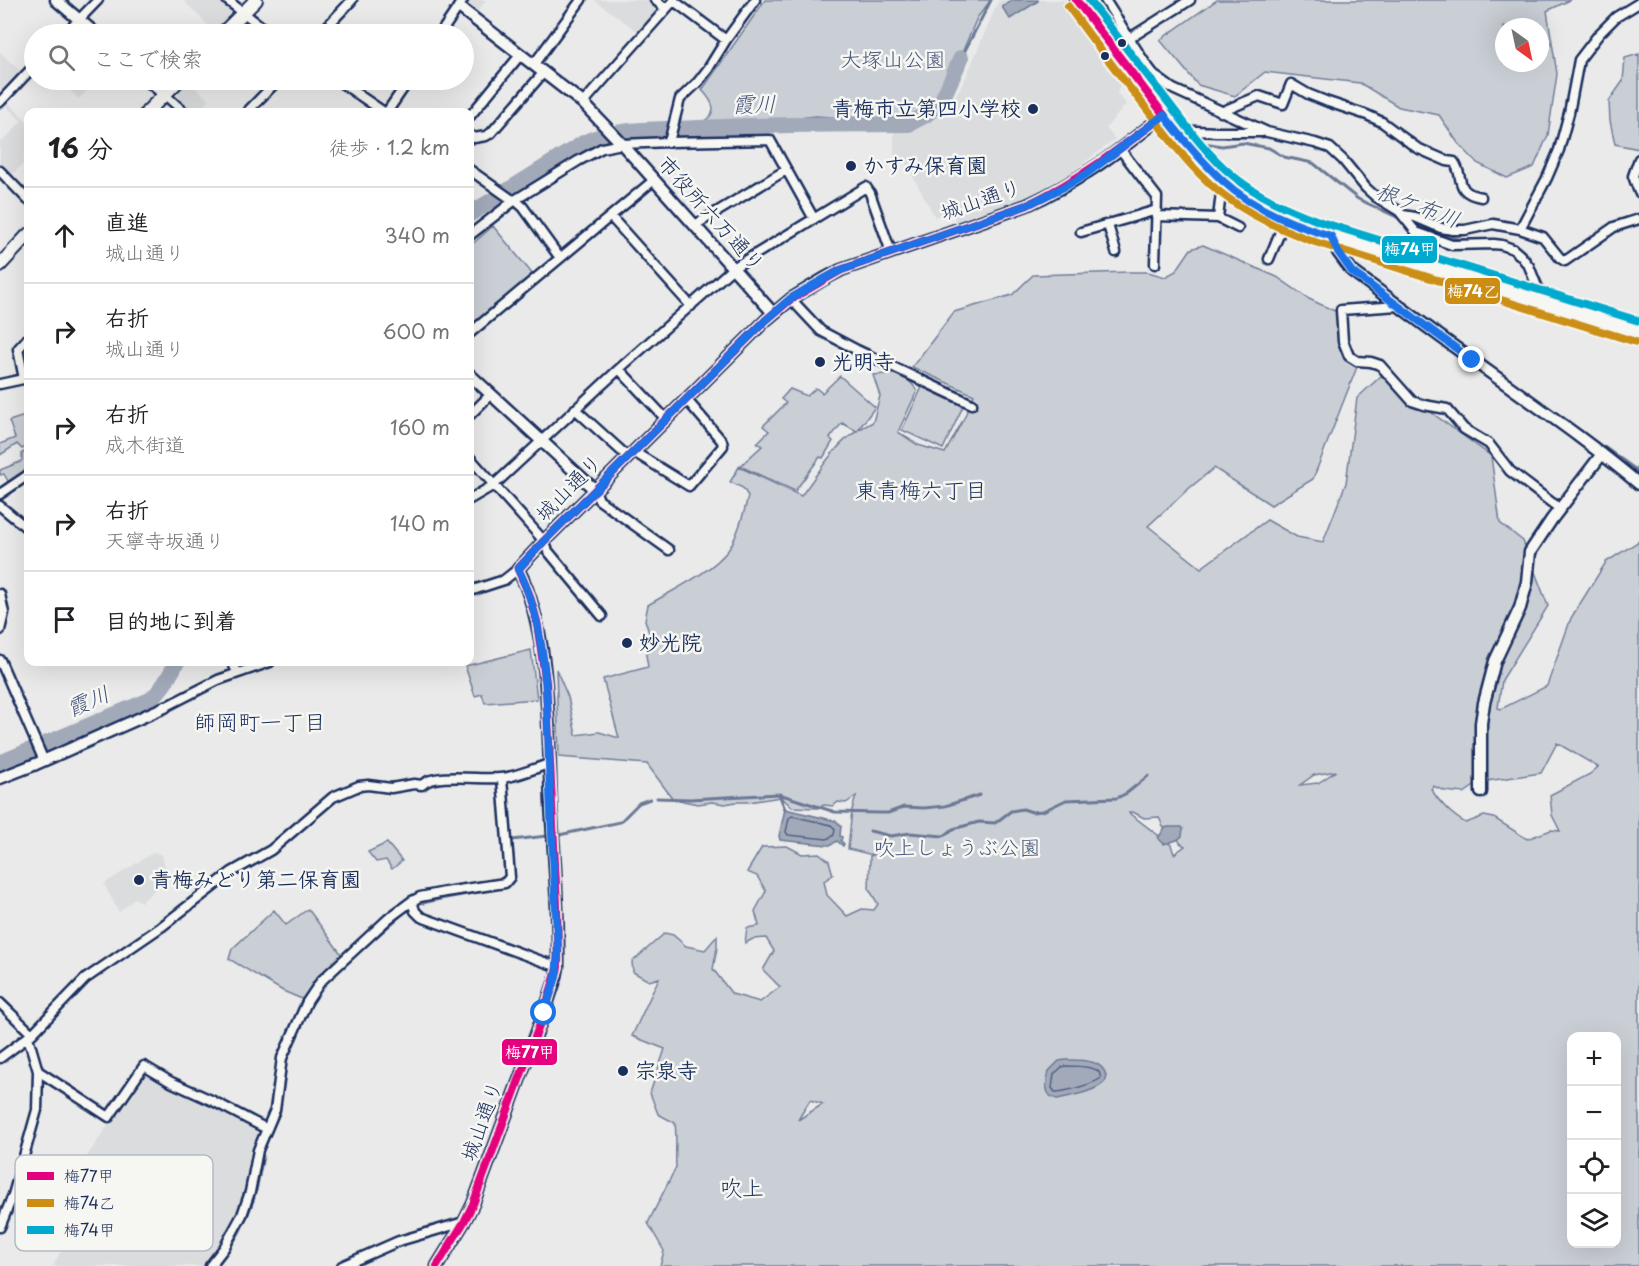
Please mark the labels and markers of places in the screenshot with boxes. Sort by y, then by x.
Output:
unlabelled marker [1116,37,1128,49]
unlabelled marker [1099,50,1111,62]
place label: 青梅市立第四小学校 [832,91,1021,123]
marker: 青梅市立第四小学校 [1026,102,1040,116]
place label: かすみ保育園 [863,148,987,180]
marker: かすみ保育園 [844,159,858,173]
place label: 光明寺 [832,344,895,376]
marker: 光明寺 [813,355,827,369]
place label: 妙光院 [639,625,702,657]
marker: 妙光院 [620,636,634,650]
place label: 青梅みどり第二保育園 [151,862,361,894]
marker: 青梅みどり第二保育園 [132,873,146,887]
place label: 宗泉寺 [635,1053,698,1085]
marker: 宗泉寺 [616,1064,630,1078]

